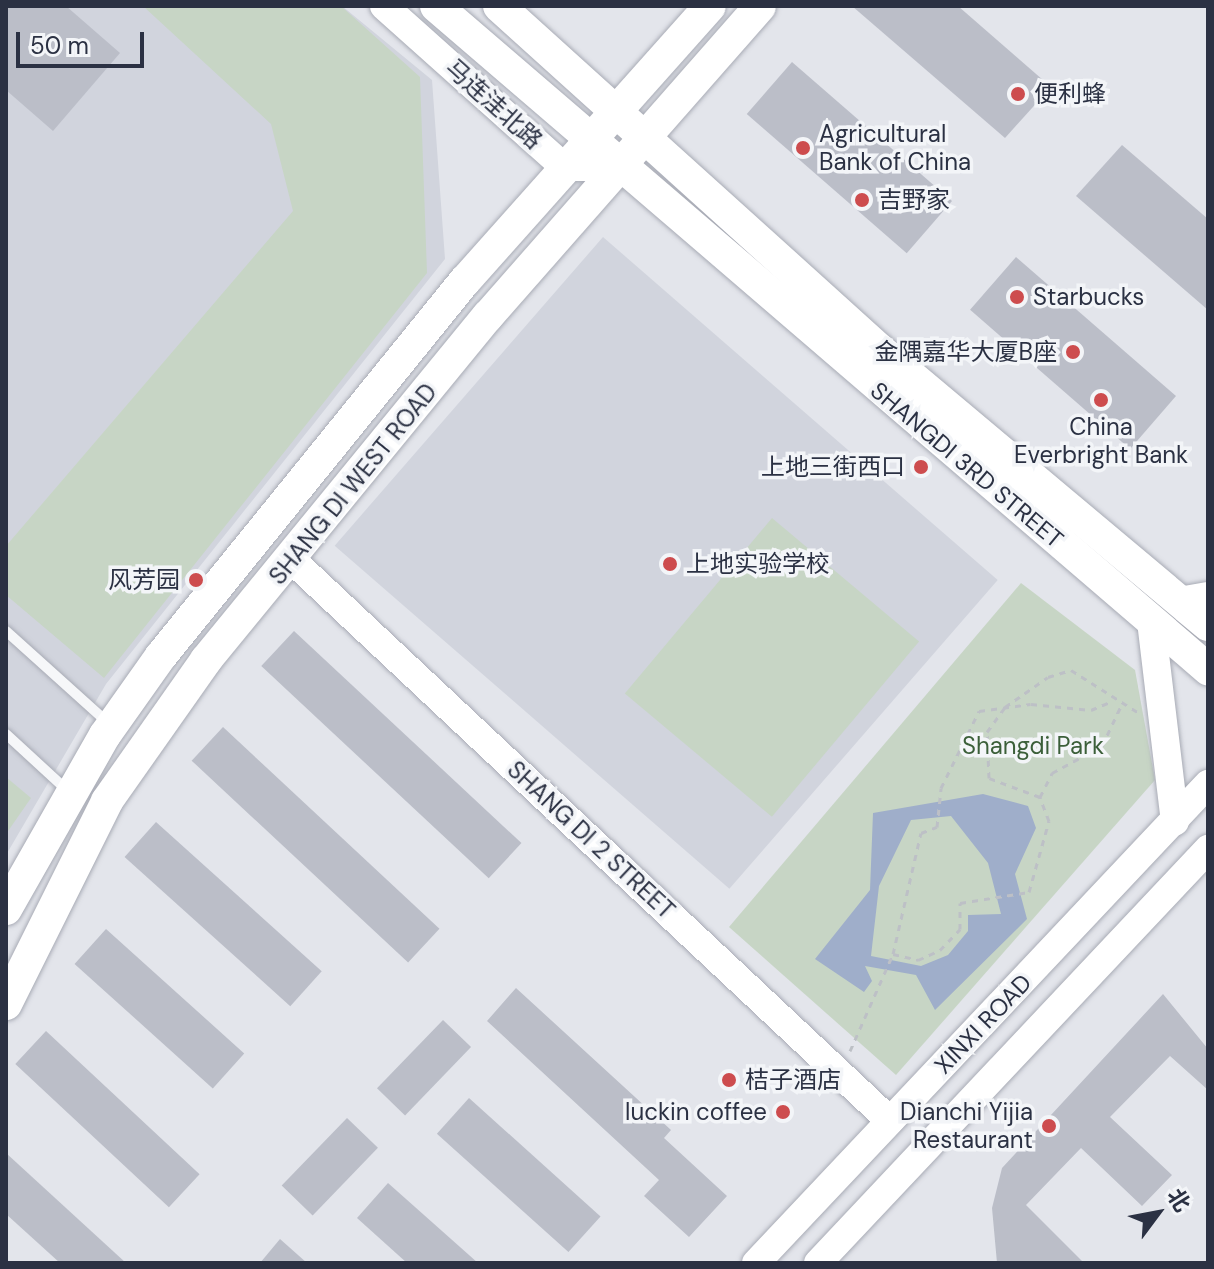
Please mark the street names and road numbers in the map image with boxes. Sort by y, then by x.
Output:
street label: 马连洼北路 [440,53,548,155]
street label: SHANGDI 3RD STREET [865,376,1069,554]
street label: SHANG DI WEST ROAD [263,378,443,590]
street label: SHANG DI 2 STREET [501,755,681,925]
street label: XINXI ROAD [928,968,1038,1080]

